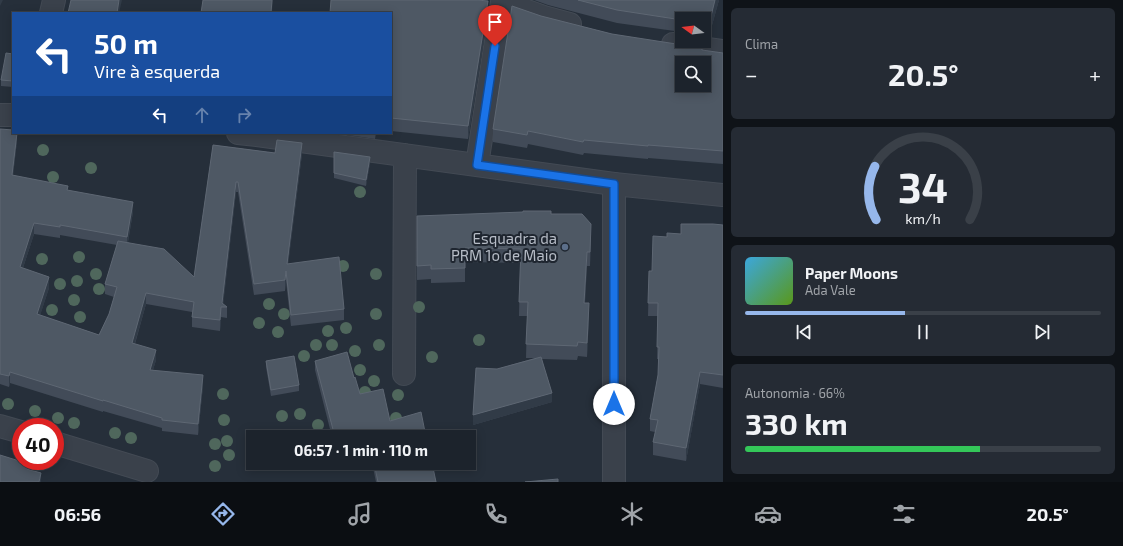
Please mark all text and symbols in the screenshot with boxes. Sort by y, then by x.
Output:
pin [478,5,512,46]
icon: arrive [484,11,506,33]
north arrow [675,12,711,48]
map controls [675,12,711,92]
text: 50 m [94,26,158,60]
icon: left [28,28,80,80]
text: Clima [745,36,778,52]
button: search [675,56,711,92]
text: 20.5° [888,56,959,92]
text: Vire à esquerda [94,60,220,82]
text: − [745,61,758,87]
text: + [1089,61,1101,87]
icon: left [149,104,171,126]
icon: ahead [191,104,213,126]
icon: right [233,104,255,126]
text: 34 [898,161,948,211]
text: km/h [905,209,941,226]
place label: Esquadra da PRM 1o de Maio [451,229,557,264]
marker: Esquadra da PRM 1o de Maio [560,242,570,252]
text: Paper Moons [805,264,898,282]
text: Ada Vale [805,282,856,298]
icon: previous [793,321,815,343]
icon: pause [912,321,934,343]
icon: next [1031,321,1053,343]
position arrow [593,383,635,425]
text: Autonomia · 66% [745,385,845,401]
text: 330 km [745,405,848,441]
speed limit sign: 40 [12,418,64,470]
text: 06:57 · 1 min · 110 m [294,441,428,459]
icon: directions [209,500,237,528]
icon: music [346,500,374,528]
icon: phone [482,500,510,528]
icon: climate [618,500,646,528]
icon: car [754,500,782,528]
icon: filters [890,500,918,528]
text: 06:56 [54,503,101,525]
text: 20.5° [1026,503,1069,525]

